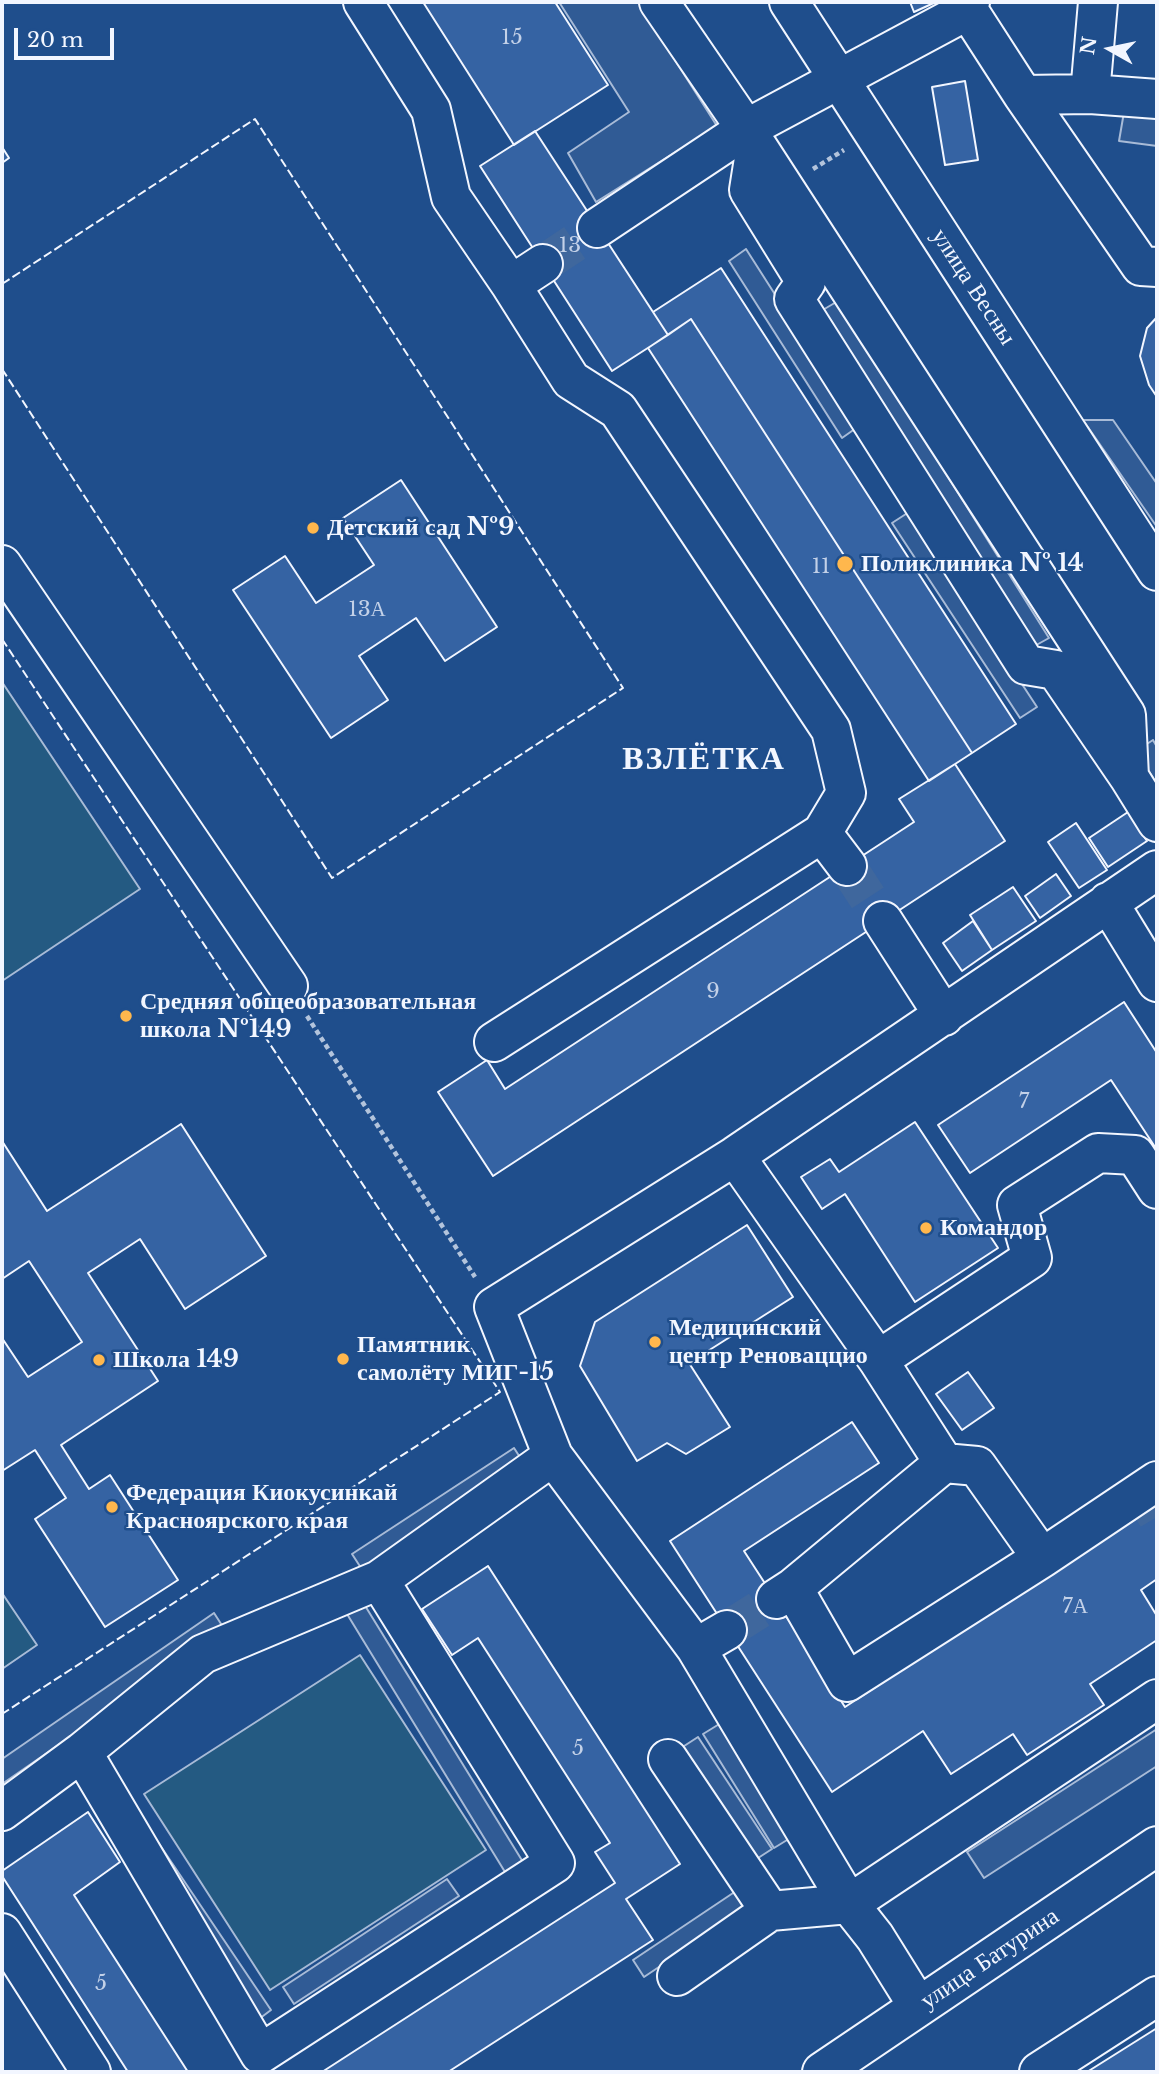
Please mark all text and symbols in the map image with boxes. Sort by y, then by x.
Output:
scale bar [18,14,117,58]
north arrow [1075,14,1145,84]
house number: 15 [501,25,523,51]
text: 20 m [27,27,84,53]
text: N [1076,35,1102,56]
street label: улица Весны [925,223,1021,351]
house number: 13 [559,233,581,259]
place label: Детский сад №9 [327,514,514,542]
marker: Детский сад №9 [305,520,321,536]
place label: Поликлиника № 14 [861,550,1084,578]
house number: 11 [812,554,830,580]
marker: Поликлиника № 14 [835,554,855,574]
house number: 13А [348,597,386,623]
district label: ВЗЛЁТКА [623,741,785,779]
house number: 9 [706,979,720,1005]
place label: Средняя общеобразовательная школа №149 [140,988,476,1044]
marker: Средняя общеобразовательная школа №149 [118,1008,134,1024]
house number: 7 [1019,1089,1029,1115]
place label: Командор [940,1214,1047,1242]
marker: Командор [918,1220,934,1236]
place label: Медицинский центр Реноваццио [669,1314,868,1370]
place label: Памятник самолёту МИГ-15 [357,1331,554,1387]
marker: Медицинский центр Реноваццио [647,1334,663,1350]
place label: Школа 149 [113,1346,239,1374]
marker: Памятник самолёту МИГ-15 [335,1351,351,1367]
marker: Школа 149 [91,1352,107,1368]
place label: Федерация Киокусинкай Красноярского края [126,1479,398,1535]
marker: Федерация Киокусинкай Красноярского края [104,1499,120,1515]
house number: 7А [1062,1594,1088,1620]
house number: 5 [572,1736,584,1762]
street label: улица Батурина [915,1902,1065,2016]
house number: 5 [95,1971,107,1997]

